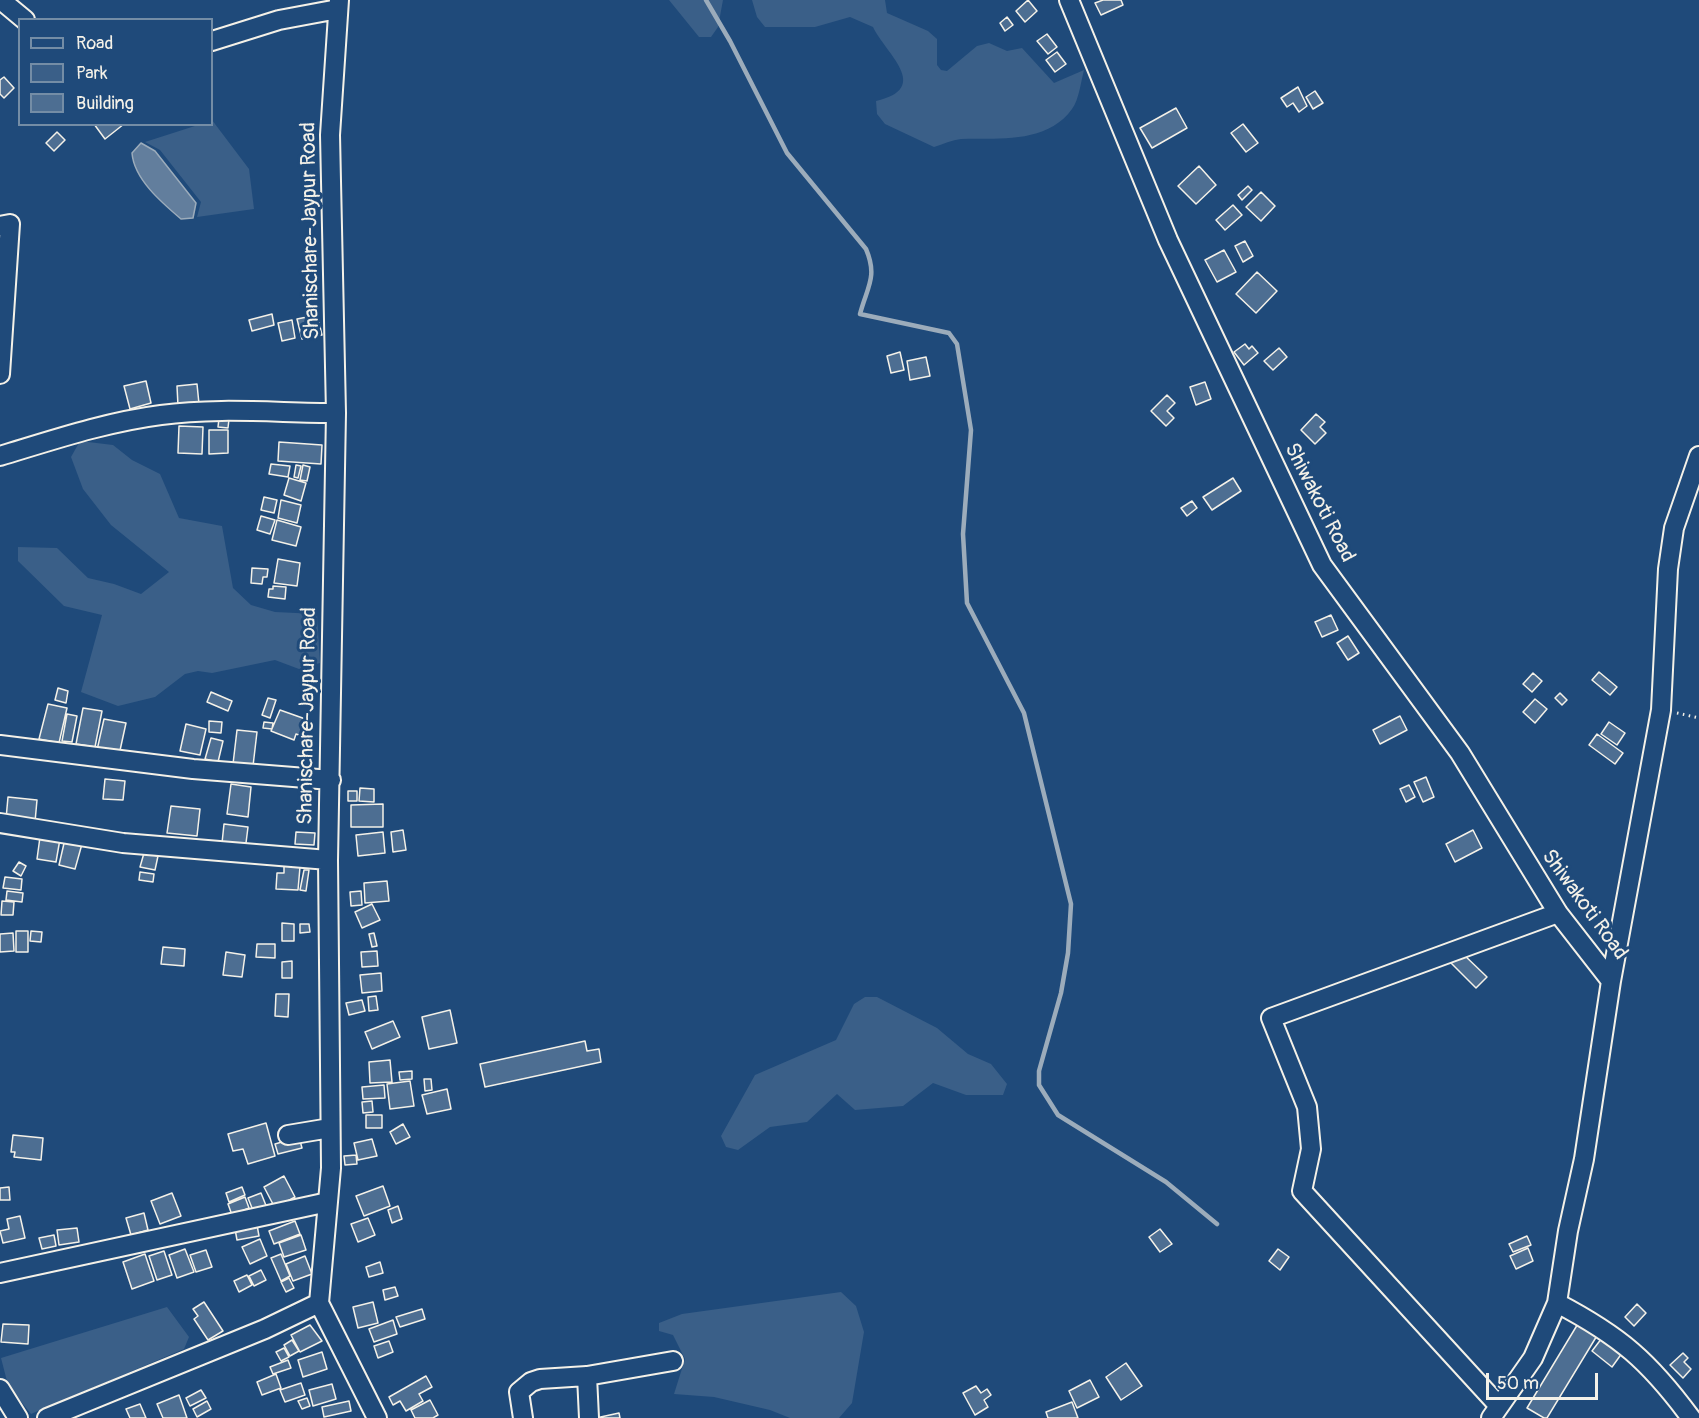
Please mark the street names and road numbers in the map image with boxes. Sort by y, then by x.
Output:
street label: Shanischare-Jaypur Road [297,122,325,340]
street label: Shiwakoti Road [1278,439,1360,567]
street label: Shanischare-Jaypur Road [294,607,322,825]
street label: Shiwakoti Road [1536,845,1632,965]

